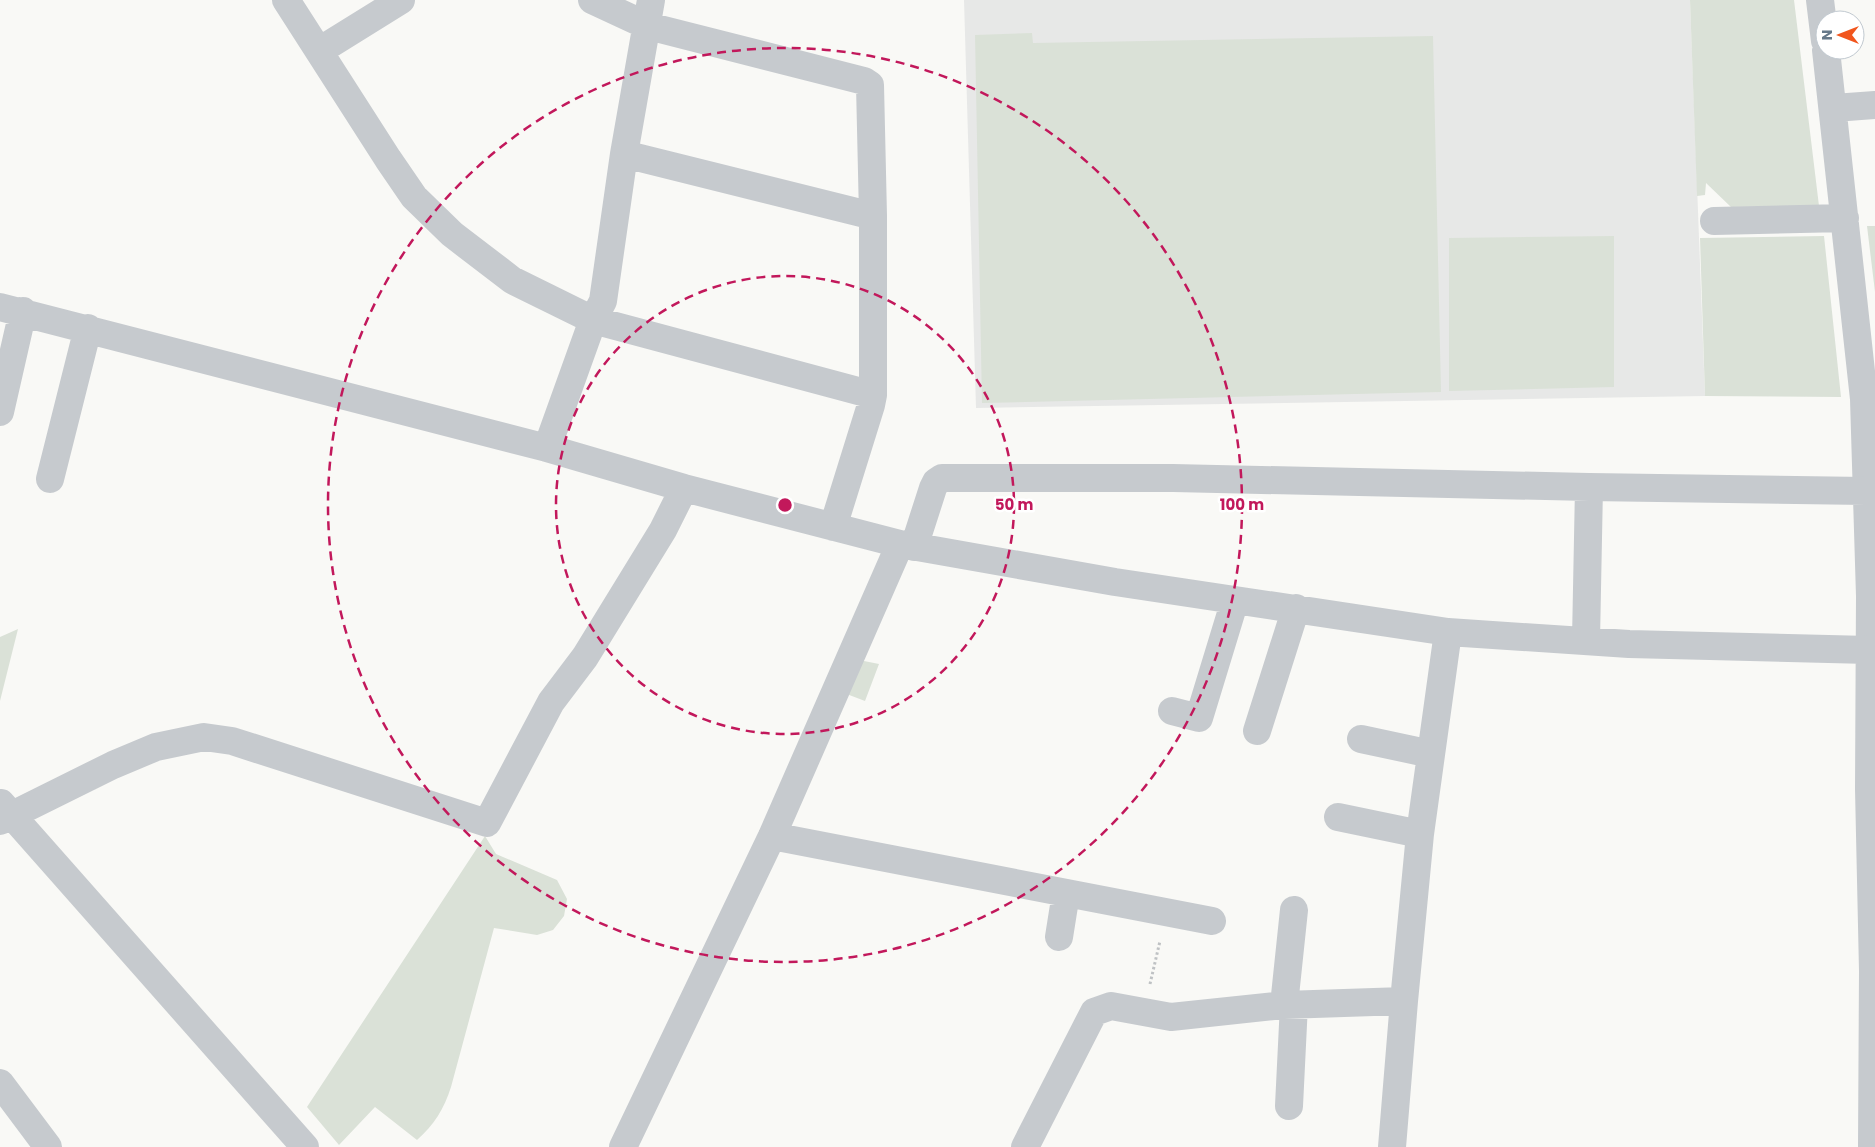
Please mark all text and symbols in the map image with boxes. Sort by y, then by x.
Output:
north arrow [1815,10,1865,60]
text: N [1817,30,1837,40]
text: 50 m [995,494,1033,515]
text: 100 m [1220,494,1264,515]
centre of rings [776,496,794,514]

